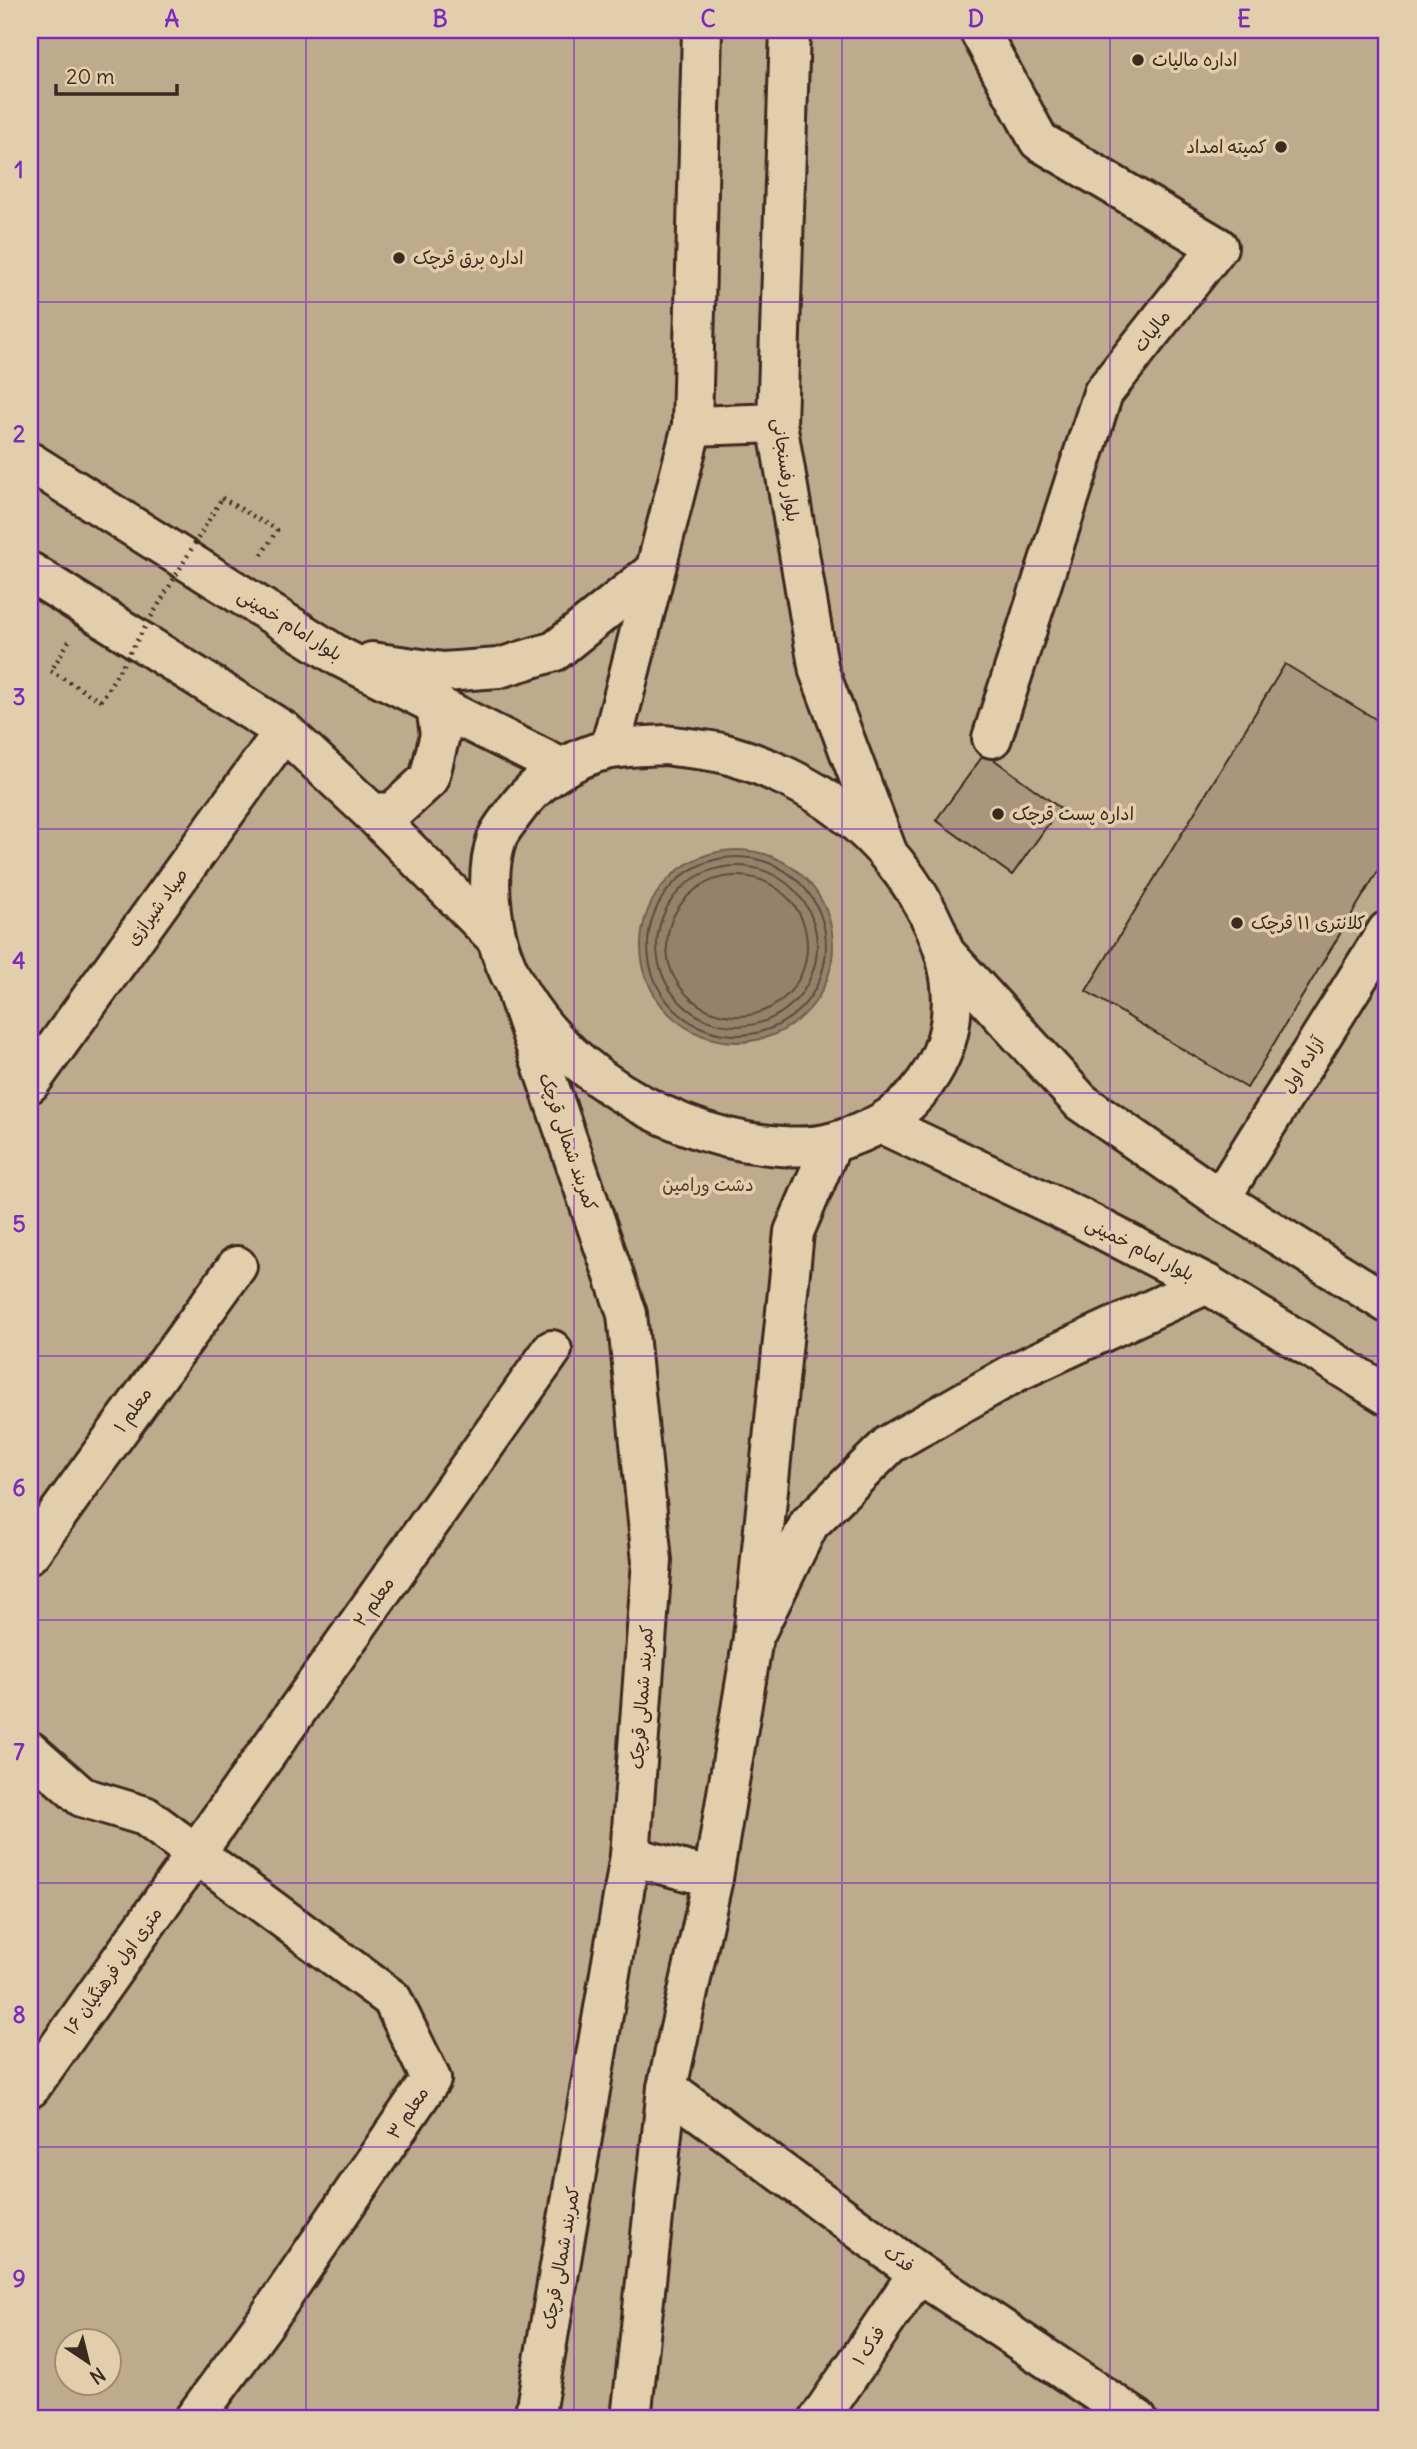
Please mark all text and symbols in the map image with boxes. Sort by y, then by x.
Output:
text: A [165,4,180,33]
text: B [432,4,448,33]
text: C [700,4,716,33]
text: D [968,4,984,33]
text: E [1237,4,1251,33]
place label: اداره مالیات [1152,48,1237,71]
scale bar [56,52,177,96]
marker: اداره مالیات [1130,52,1146,68]
text: 20 m [66,63,115,90]
place label: کمیته امداد [1186,135,1267,158]
marker: کمیته امداد [1273,139,1289,155]
text: 1 [14,155,24,184]
place label: اداره برق قرچک [413,246,524,270]
marker: اداره برق قرچک [391,250,407,266]
street label: مالیات [1128,305,1175,356]
street label: بلوار رفسنجانی [768,416,805,523]
text: 2 [13,419,26,448]
street label: بلوار امام خمینی [232,583,347,668]
text: 3 [12,682,26,711]
place label: اداره پست قرچک [1012,802,1134,826]
marker: اداره پست قرچک [990,806,1006,822]
street label: صیاد شیرازی [121,863,192,950]
place label: کلانتری ۱۱ قرچک [1251,911,1366,935]
marker: کلانتری ۱۱ قرچک [1229,915,1245,931]
text: 4 [12,946,26,975]
street label: آزاده اول [1276,1031,1330,1097]
street label: کمربند شمالی قرچک [533,1070,603,1215]
park label: دشت ورامین [662,1173,754,1196]
text: 5 [12,1209,26,1238]
street label: بلوار امام خمینی [1081,1211,1198,1288]
street label: معلم ۱ [109,1383,159,1439]
text: 6 [12,1473,26,1502]
street label: معلم ۲ [348,1572,402,1633]
street label: کمربند شمالی قرچک [625,1624,659,1770]
text: 7 [13,1737,25,1766]
street label: ۱۶ متری اول فرهنگیان [58,1902,167,2039]
text: 8 [12,2000,26,2029]
street label: معلم ۳ [382,2082,436,2145]
street label: کمربند شمالی قرچک [537,2184,585,2331]
street label: فدک [880,2240,919,2277]
text: 9 [12,2264,26,2293]
street label: فدک ۱ [847,2322,890,2370]
north arrow [52,2326,122,2396]
text: N [85,2362,110,2390]

